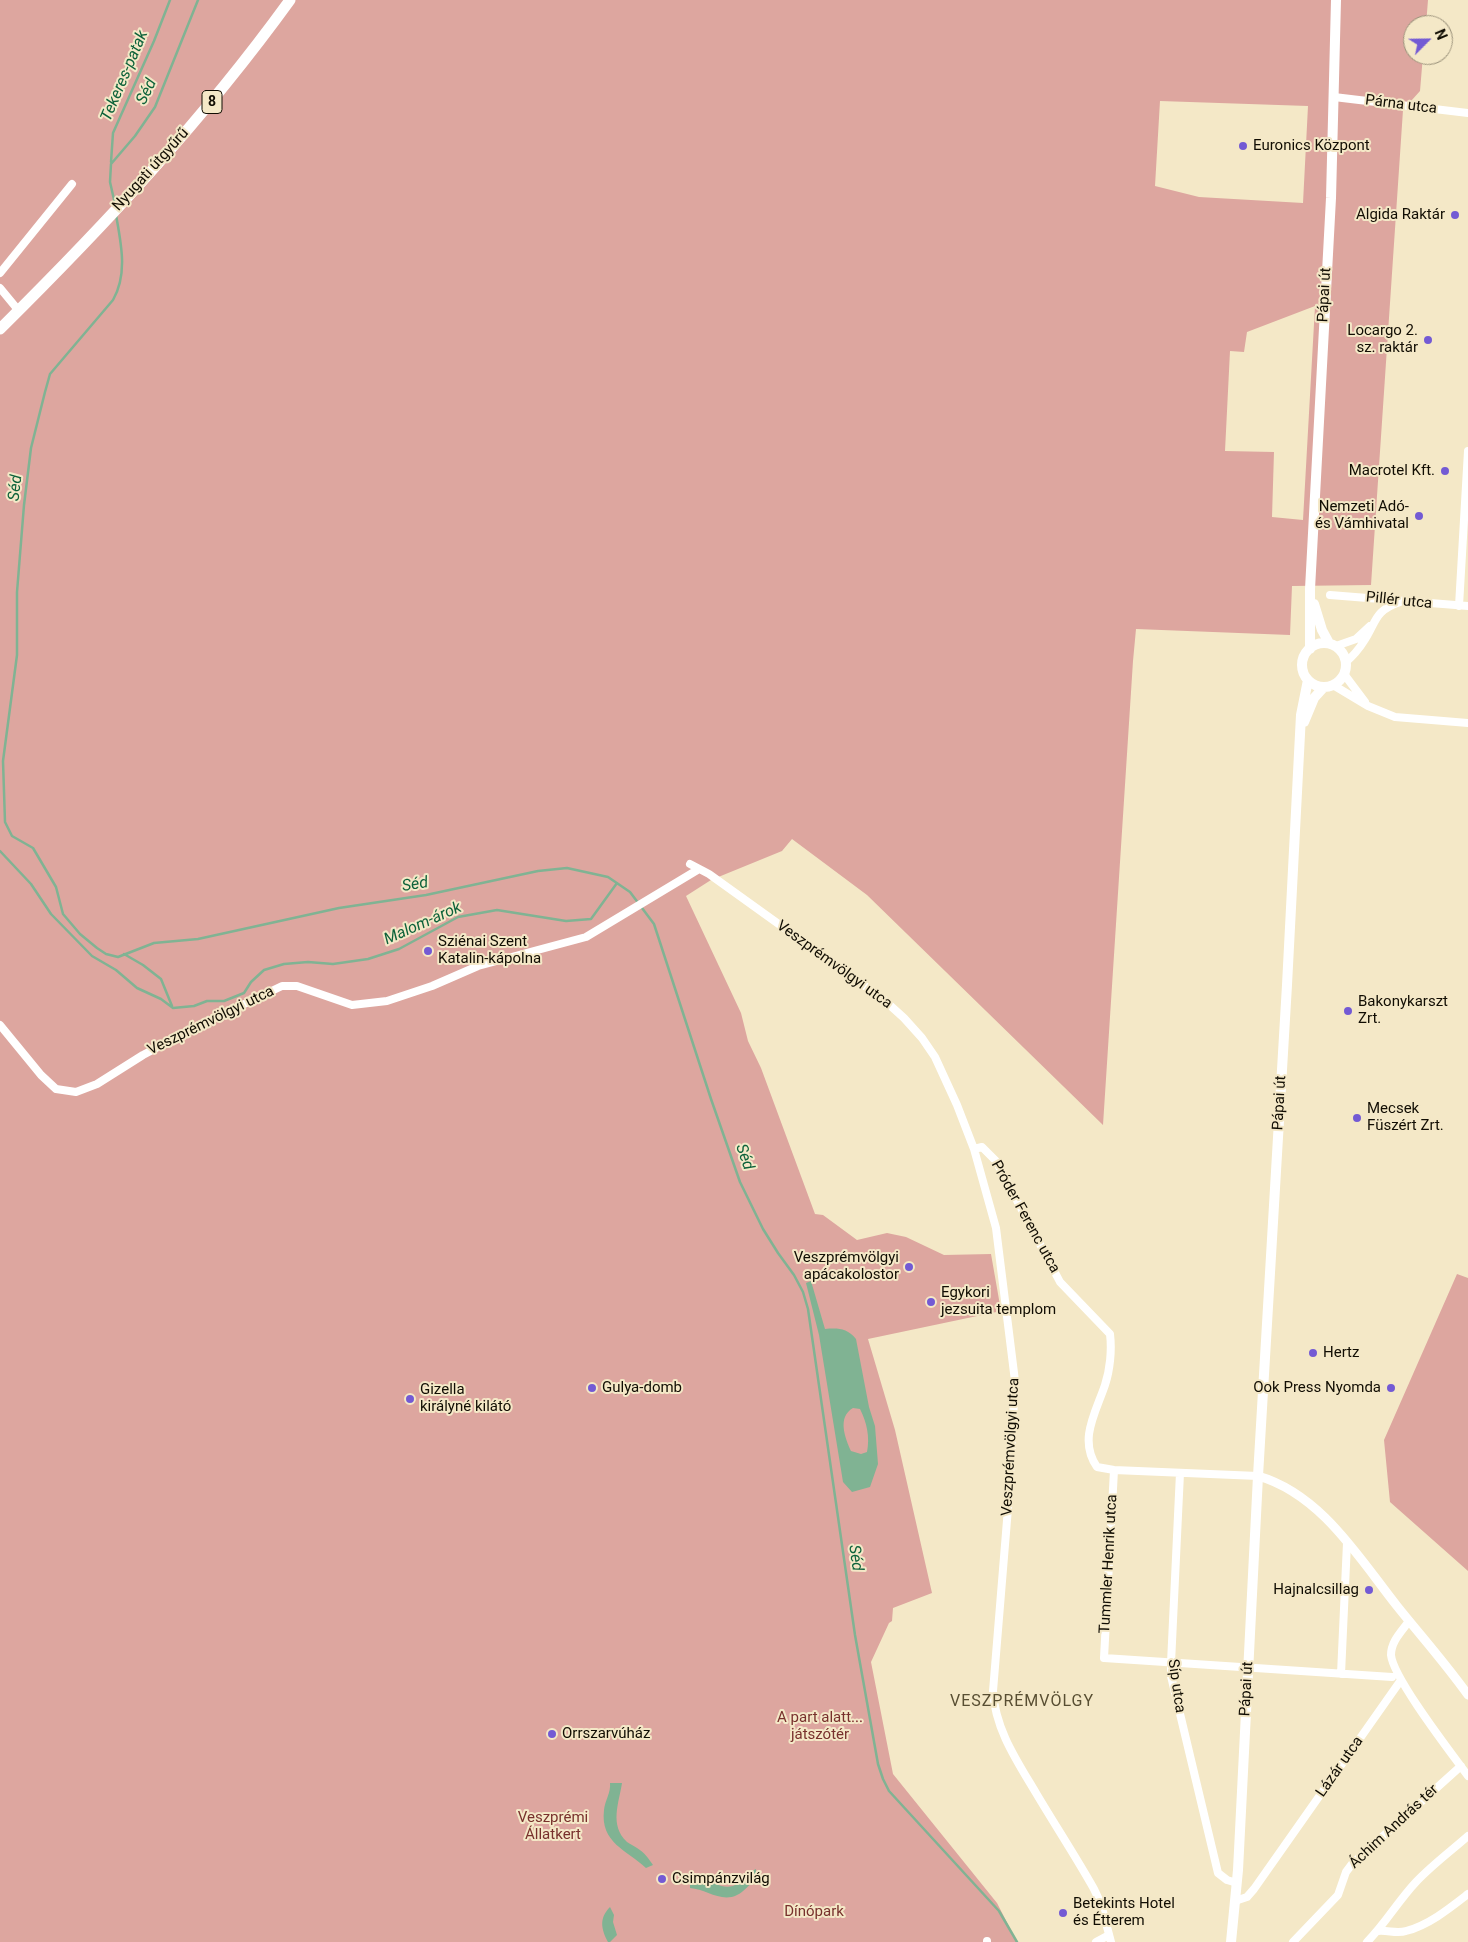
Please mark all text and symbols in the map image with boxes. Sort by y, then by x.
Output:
north arrow [1403,15,1453,65]
text: N [1432,27,1450,42]
water label: Tekeres-patak [97,28,153,124]
water label: Séd [133,76,161,108]
road number: 8 [202,90,222,114]
street label: Párna utca [1364,92,1438,118]
street label: Nyugati útgyűrű [109,125,193,215]
place label: Euronics Központ [1253,137,1370,155]
marker: Euronics Központ [1237,140,1249,152]
place label: Algida Raktár [1356,206,1445,224]
marker: Algida Raktár [1449,209,1461,221]
street label: Pápai út [1315,267,1335,323]
place label: Locargo 2. sz. raktár [1347,322,1418,357]
marker: Locargo 2. sz. raktár [1422,334,1434,346]
place label: Macrotel Kft. [1349,462,1435,480]
marker: Macrotel Kft. [1439,465,1451,477]
water label: Séd [5,474,27,502]
place label: Nemzeti Adó- és Vámhivatal [1315,498,1409,533]
marker: Nemzeti Adó- és Vámhivatal [1413,510,1425,522]
street label: Pillér utca [1365,589,1433,613]
water label: Séd [401,873,429,897]
water label: Malom-árok [381,898,465,950]
street label: Veszprémvölgyi utca [773,917,895,1013]
place label: Sziénai Szent Katalin-kápolna [438,933,541,968]
marker: Sziénai Szent Katalin-kápolna [422,945,434,957]
street label: Veszprémvölgyi utca [145,983,277,1059]
place label: Bakonykarszt Zrt. [1358,993,1448,1028]
marker: Bakonykarszt Zrt. [1342,1005,1354,1017]
street label: Pápai út [1270,1075,1290,1131]
place label: Mecsek Füszért Zrt. [1367,1100,1444,1135]
marker: Mecsek Füszért Zrt. [1351,1112,1363,1124]
water label: Séd [731,1141,757,1173]
street label: Próder Ferenc utca [987,1157,1063,1277]
place label: Veszprémvölgyi apácakolostor [794,1249,899,1284]
marker: Veszprémvölgyi apácakolostor [903,1261,915,1273]
place label: Egykori jezsuita templom [941,1284,1056,1319]
marker: Egykori jezsuita templom [925,1296,937,1308]
place label: Hertz [1323,1344,1359,1362]
marker: Hertz [1307,1347,1319,1359]
street label: Veszprémvölgyi utca [998,1377,1024,1517]
place label: Gulya-domb [602,1379,682,1397]
place label: Ook Press Nyomda [1253,1379,1381,1397]
place label: Gizella királyné kilátó [420,1381,511,1416]
marker: Gulya-domb [586,1382,598,1394]
marker: Ook Press Nyomda [1385,1382,1397,1394]
marker: Gizella királyné kilátó [404,1393,416,1405]
street label: Tummler Henrik utca [1096,1494,1122,1634]
water label: Séd [844,1544,866,1572]
place label: Hajnalcsillag [1273,1581,1359,1599]
marker: Hajnalcsillag [1363,1584,1375,1596]
street label: Síp utca [1163,1658,1189,1714]
street label: Pápai út [1237,1661,1257,1717]
district label: VESZPRÉMVÖLGY [948,1692,1096,1712]
park label: A part alatt... játszótér [777,1709,863,1744]
place label: Orrszarvúház [562,1725,650,1743]
marker: Orrszarvúház [546,1728,558,1740]
street label: Lázár utca [1313,1733,1367,1801]
street label: Áchim András tér [1346,1781,1442,1873]
park label: Veszprémi Állatkert [518,1809,588,1844]
place label: Csimpánzvilág [672,1870,770,1888]
marker: Csimpánzvilág [656,1873,668,1885]
place label: Betekints Hotel és Étterem [1073,1895,1175,1930]
park label: Dínópark [784,1903,844,1921]
marker: Betekints Hotel és Étterem [1057,1907,1069,1919]

